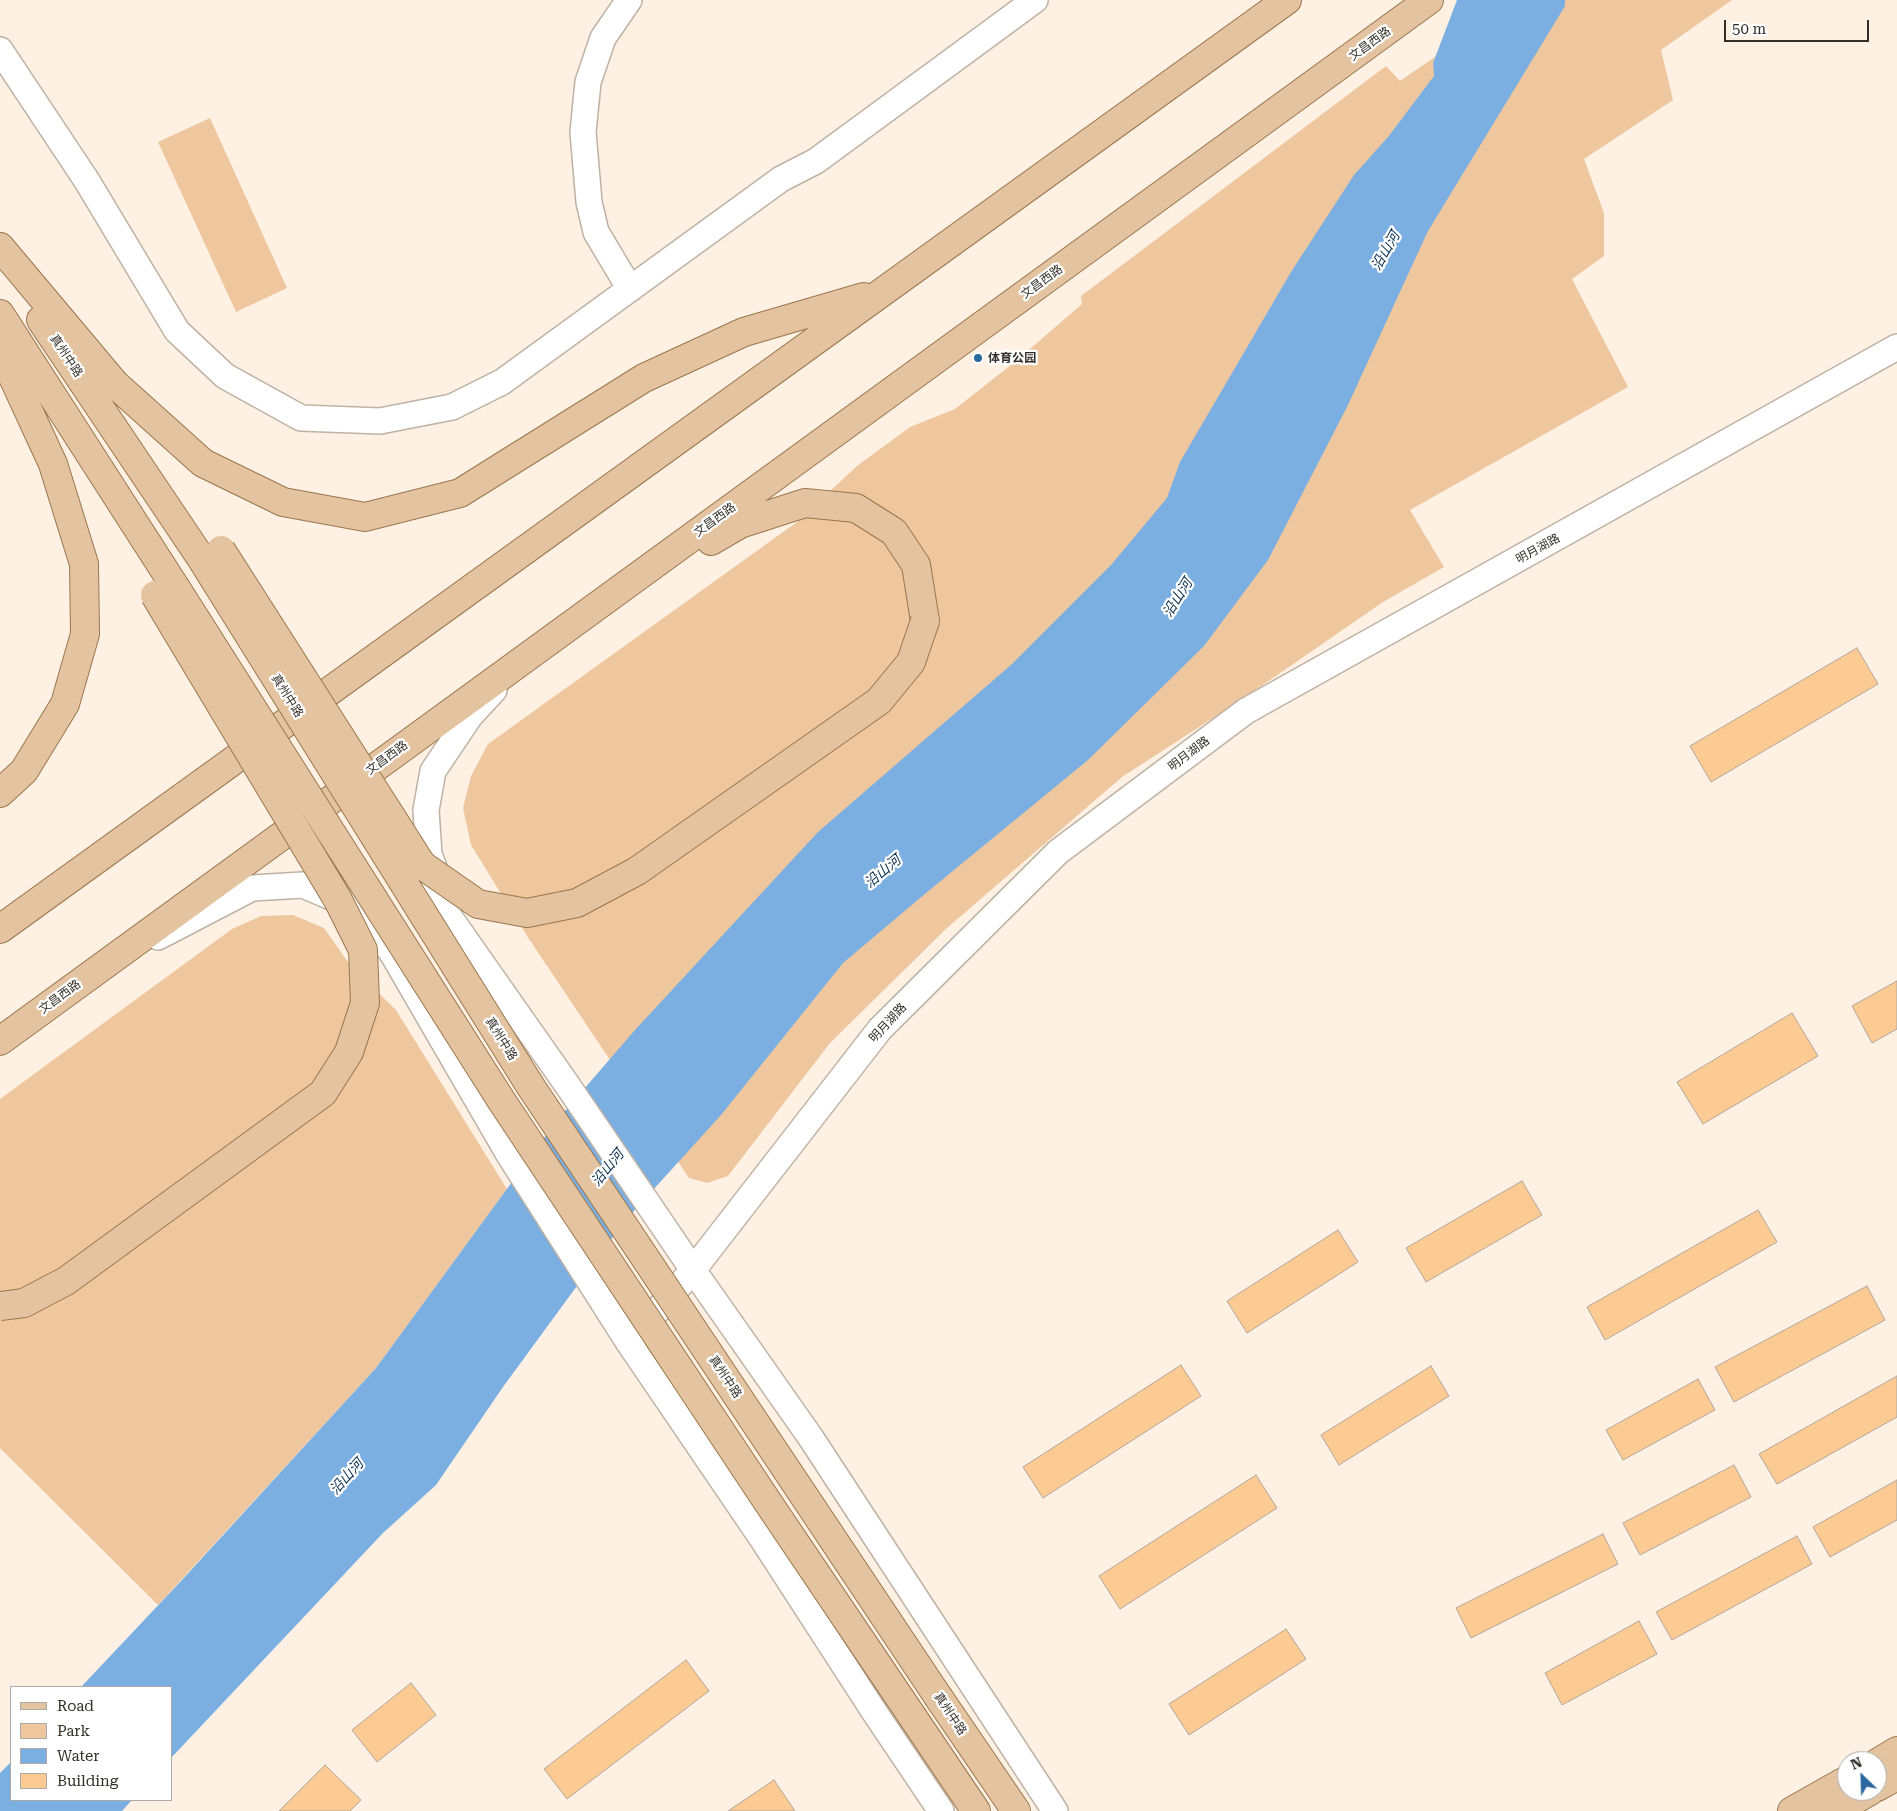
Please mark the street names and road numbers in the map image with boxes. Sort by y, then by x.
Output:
street label: 文昌西路 [1346,24,1394,64]
street label: 文昌西路 [1018,262,1066,302]
street label: 真州中路 [47,332,85,380]
street label: 文昌西路 [691,500,739,540]
street label: 明月湖路 [1514,531,1562,567]
street label: 真州中路 [268,672,306,720]
street label: 明月湖路 [1165,734,1213,774]
street label: 文昌西路 [363,738,411,778]
street label: 文昌西路 [36,977,84,1017]
street label: 明月湖路 [866,1001,910,1045]
street label: 真州中路 [482,1015,520,1063]
street label: 真州中路 [706,1353,744,1401]
street label: 真州中路 [931,1690,969,1738]

